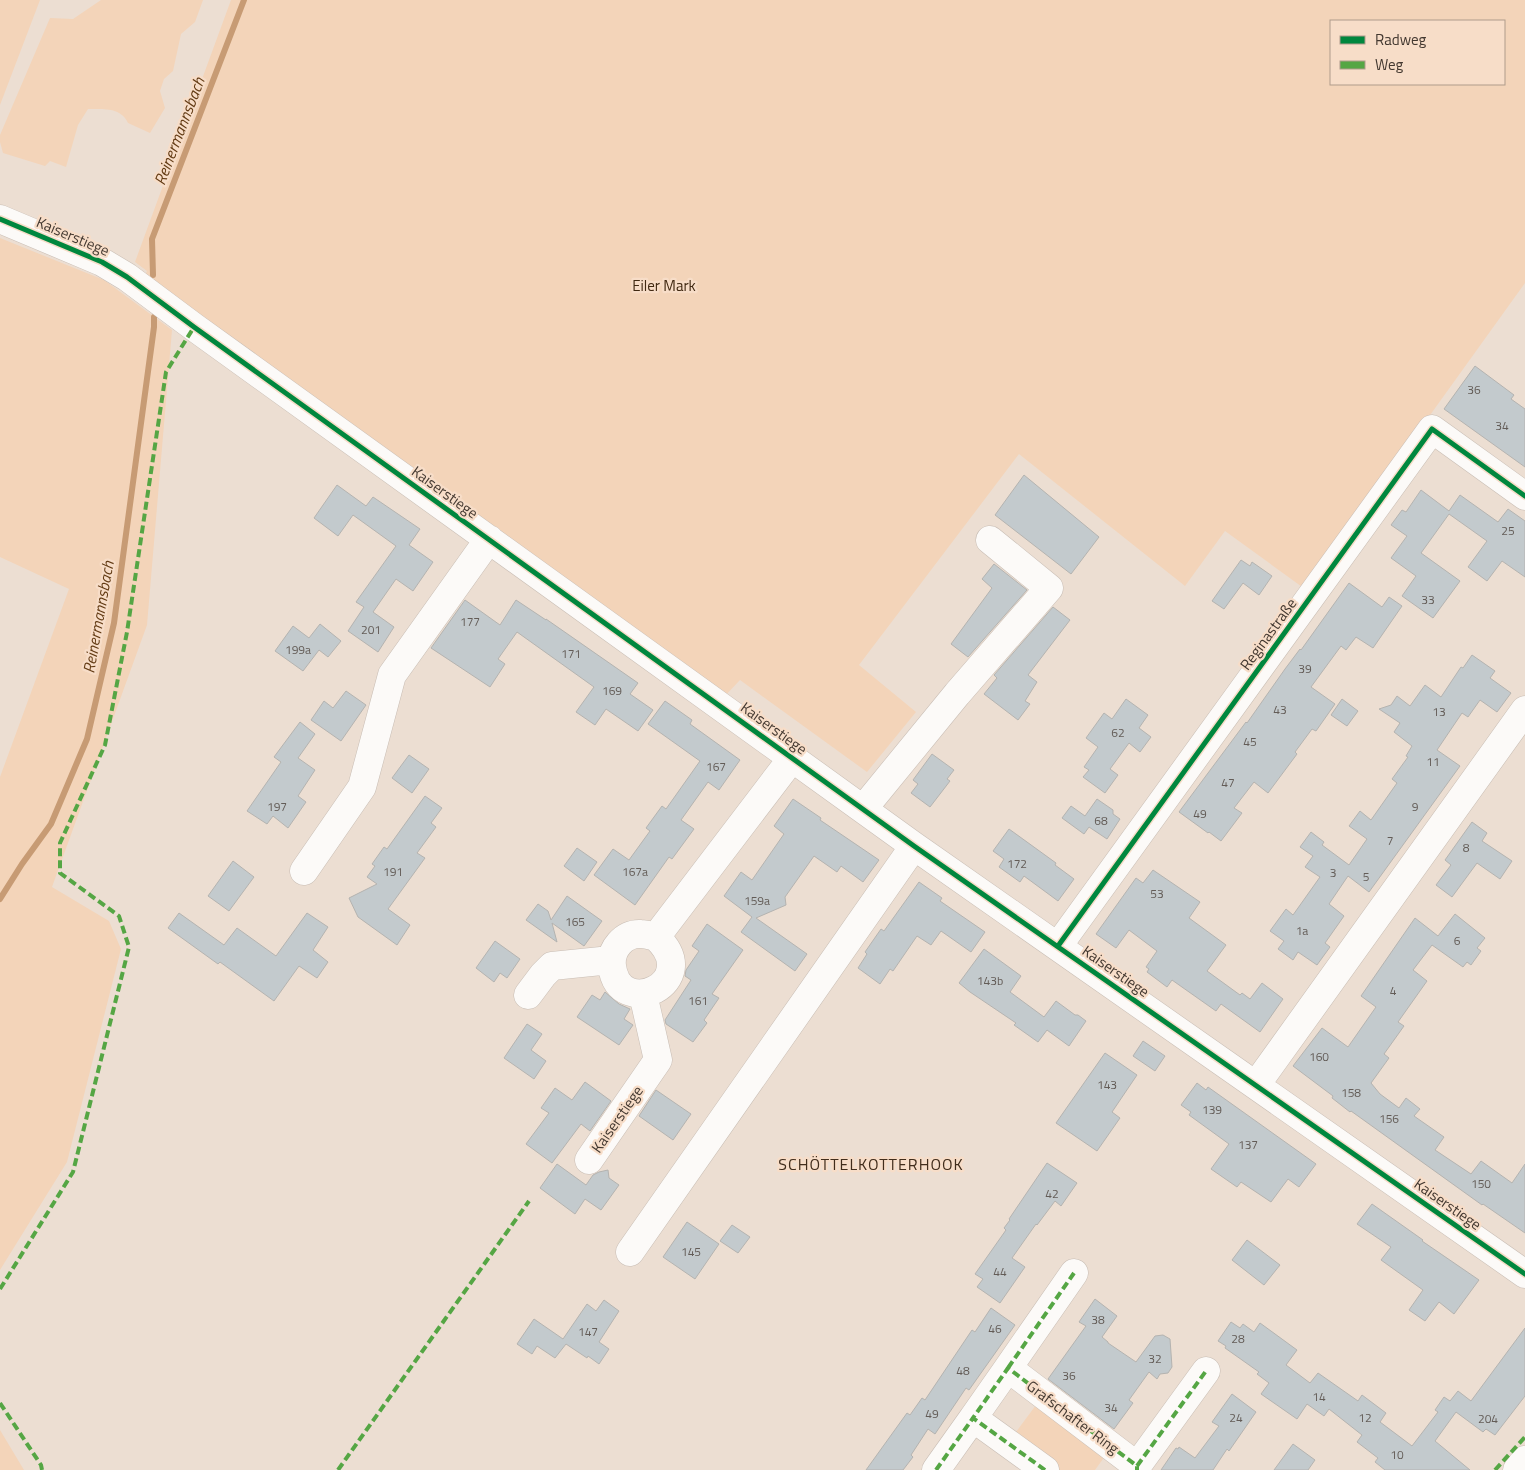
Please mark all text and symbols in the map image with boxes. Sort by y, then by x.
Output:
legend [1330,20,1505,85]
text: Radweg [1375,28,1427,51]
text: Weg [1375,53,1404,76]
water label: Reinermannsbach [147,73,211,188]
street label: Kaiserstiege [33,210,113,262]
park label: Eiler Mark [632,274,696,297]
house number: 36 [1467,380,1481,399]
house number: 34 [1495,416,1509,435]
street label: Kaiserstiege [407,460,483,524]
house number: 25 [1501,521,1515,540]
water label: Reinermannsbach [76,558,120,675]
house number: 33 [1421,590,1435,609]
street label: Reginastraße [1234,593,1302,675]
house number: 177 [460,612,480,631]
house number: 201 [361,620,381,639]
house number: 199a [285,640,311,659]
house number: 171 [561,644,581,663]
house number: 39 [1298,659,1312,678]
house number: 169 [602,681,622,700]
street label: Kaiserstiege [736,696,812,760]
house number: 43 [1273,700,1287,719]
house number: 13 [1432,702,1446,721]
house number: 62 [1111,723,1125,742]
house number: 45 [1243,732,1257,751]
house number: 11 [1426,752,1440,771]
house number: 167 [706,757,726,776]
house number: 47 [1221,773,1235,792]
house number: 197 [267,797,287,816]
house number: 9 [1412,797,1419,816]
house number: 49 [1193,804,1207,823]
house number: 68 [1094,811,1108,830]
house number: 7 [1387,831,1393,850]
house number: 8 [1463,838,1470,857]
house number: 172 [1007,854,1027,873]
house number: 191 [383,862,403,881]
house number: 167a [622,862,648,881]
house number: 3 [1330,863,1336,882]
house number: 5 [1363,867,1370,886]
house number: 53 [1150,884,1164,903]
house number: 159a [744,891,770,910]
house number: 165 [565,912,585,931]
house number: 1a [1296,921,1308,940]
house number: 6 [1454,931,1461,950]
street label: Kaiserstiege [1078,939,1154,1003]
house number: 143b [977,971,1003,990]
house number: 4 [1390,981,1397,1000]
house number: 161 [688,991,708,1010]
house number: 160 [1309,1047,1329,1066]
house number: 143 [1097,1075,1117,1094]
street label: Kaiserstiege [585,1081,649,1157]
house number: 158 [1341,1083,1361,1102]
house number: 139 [1202,1100,1222,1119]
house number: 156 [1379,1109,1399,1128]
house number: 137 [1238,1135,1258,1154]
district label: SCHÖTTELKOTTERHOOK [778,1152,964,1176]
street label: Kaiserstiege [1410,1172,1486,1236]
house number: 150 [1471,1174,1491,1193]
house number: 42 [1045,1184,1059,1203]
house number: 145 [681,1242,701,1261]
house number: 44 [993,1262,1007,1281]
house number: 38 [1091,1310,1105,1329]
house number: 46 [988,1319,1002,1338]
house number: 147 [578,1322,598,1341]
house number: 28 [1231,1329,1245,1348]
house number: 32 [1148,1349,1162,1368]
house number: 48 [956,1361,970,1380]
house number: 36 [1062,1366,1076,1385]
street label: Grafschafter Ring [1022,1375,1124,1460]
house number: 14 [1312,1387,1326,1406]
house number: 34 [1104,1398,1118,1417]
house number: 49 [925,1404,939,1423]
house number: 24 [1229,1408,1243,1427]
house number: 12 [1358,1408,1372,1427]
house number: 204 [1478,1409,1498,1428]
house number: 10 [1390,1445,1404,1464]

